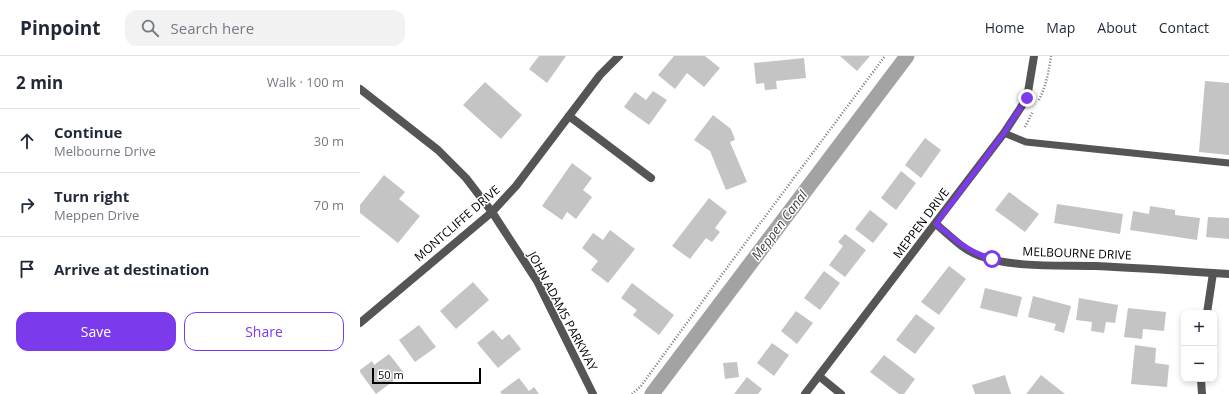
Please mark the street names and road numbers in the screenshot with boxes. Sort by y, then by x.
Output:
street label: MONTCLIFFE DRIVE [411,181,503,265]
street label: MEPPEN DRIVE [889,184,953,262]
street label: MELBOURNE DRIVE [1022,243,1132,263]
street label: JOHN ADAMS PARKWAY [524,247,602,374]

